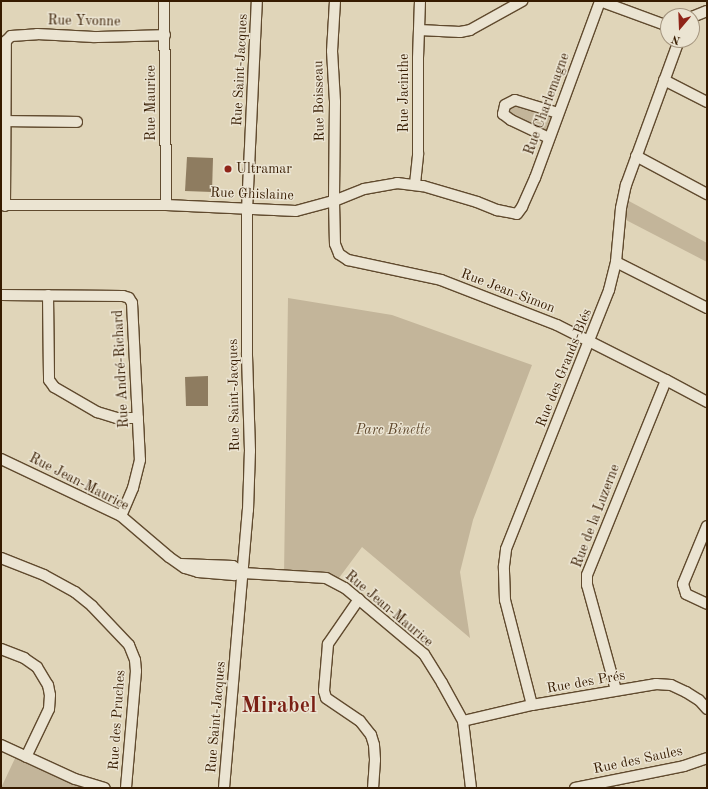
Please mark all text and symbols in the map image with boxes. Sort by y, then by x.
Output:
north arrow [660,8,700,48]
street label: Rue Yvonne [47,12,121,30]
street label: Rue Saint-Jacques [229,13,251,127]
text: N [670,32,682,45]
street label: Rue Charlemagne [521,51,573,157]
street label: Rue Jacinthe [396,54,412,132]
street label: Rue Boisseau [310,60,328,142]
street label: Rue Maurice [143,65,159,141]
place label: Ultramar [236,161,292,177]
marker: Ultramar [223,164,233,174]
street label: Rue Ghislaine [210,184,294,204]
street label: Rue Jean-Simon [458,265,558,317]
street label: Rue des Grands-Blés [533,306,595,430]
street label: Rue André-Richard [110,310,132,428]
street label: Rue Saint-Jacques [225,339,243,451]
park label: Parc Binette [356,422,430,438]
street label: Rue Jean-Maurice [26,450,132,514]
street label: Rue de la Luzerne [569,462,623,570]
street label: Rue Jean-Maurice [342,567,436,651]
street label: Rue Saint-Jacques [203,660,229,774]
street label: Rue des Prés [545,667,627,697]
street label: Rue des Pruches [105,669,129,771]
district label: Mirabel [241,694,317,720]
street label: Rue des Saules [592,742,684,778]

